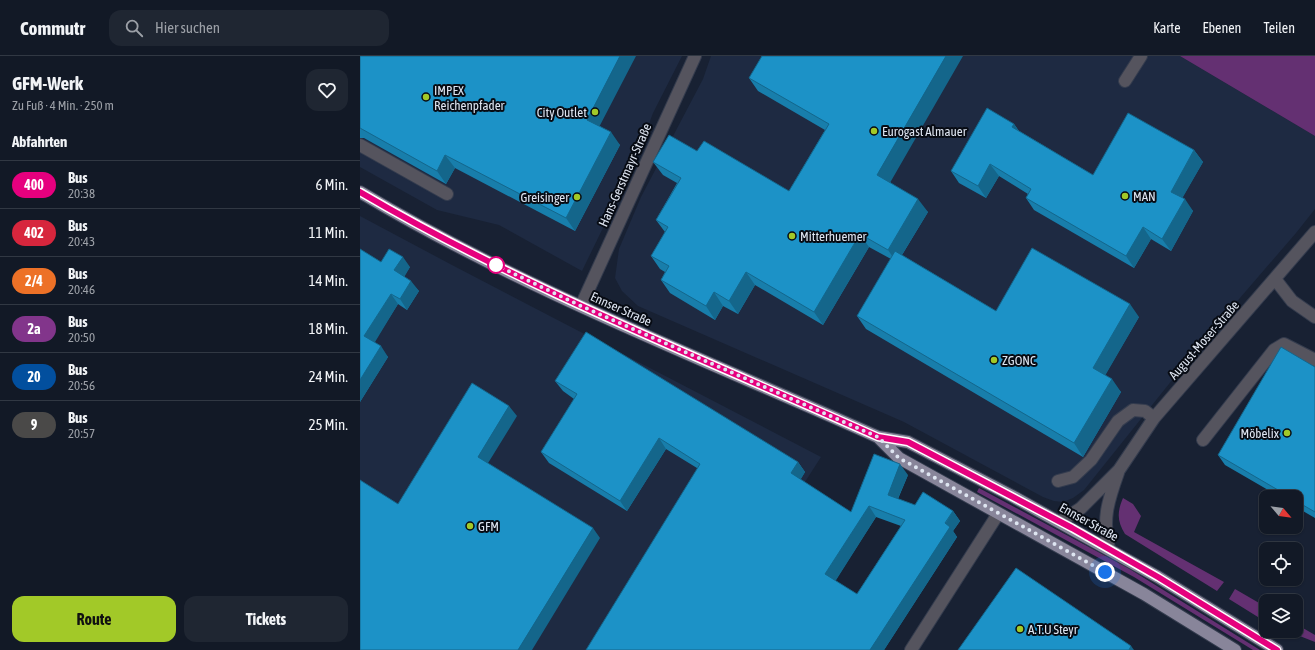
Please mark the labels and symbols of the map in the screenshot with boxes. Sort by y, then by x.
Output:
place label: IMPEX Reichenpfader [434,83,505,113]
marker: IMPEX Reichenpfader [421,92,431,102]
place label: City Outlet [537,105,587,120]
marker: City Outlet [590,107,600,117]
street label: Hans-Gerstmayr-Straße [595,121,655,229]
place label: Eurogast Almauer [882,124,967,139]
marker: Eurogast Almauer [869,126,879,136]
place label: MAN [1133,189,1156,204]
place label: Greisinger [520,190,569,205]
marker: MAN [1120,191,1130,201]
marker: Greisinger [572,192,582,202]
place label: Mitterhuemer [800,229,867,244]
marker: Mitterhuemer [787,231,797,241]
unlabelled marker [487,256,505,274]
street label: Ennser Straße [588,289,654,329]
street label: August-Moser-Straße [1166,298,1242,382]
place label: ZGONC [1002,353,1036,368]
marker: ZGONC [989,355,999,365]
place label: Möbelix [1240,426,1280,441]
marker: Möbelix [1282,428,1292,438]
north arrow [1259,490,1303,534]
street label: Ennser Straße [1057,500,1121,544]
place label: GFM [478,519,499,534]
marker: GFM [465,521,475,531]
your location [1095,562,1115,582]
place label: A.T.U Steyr [1028,622,1078,637]
marker: A.T.U Steyr [1015,624,1025,634]

